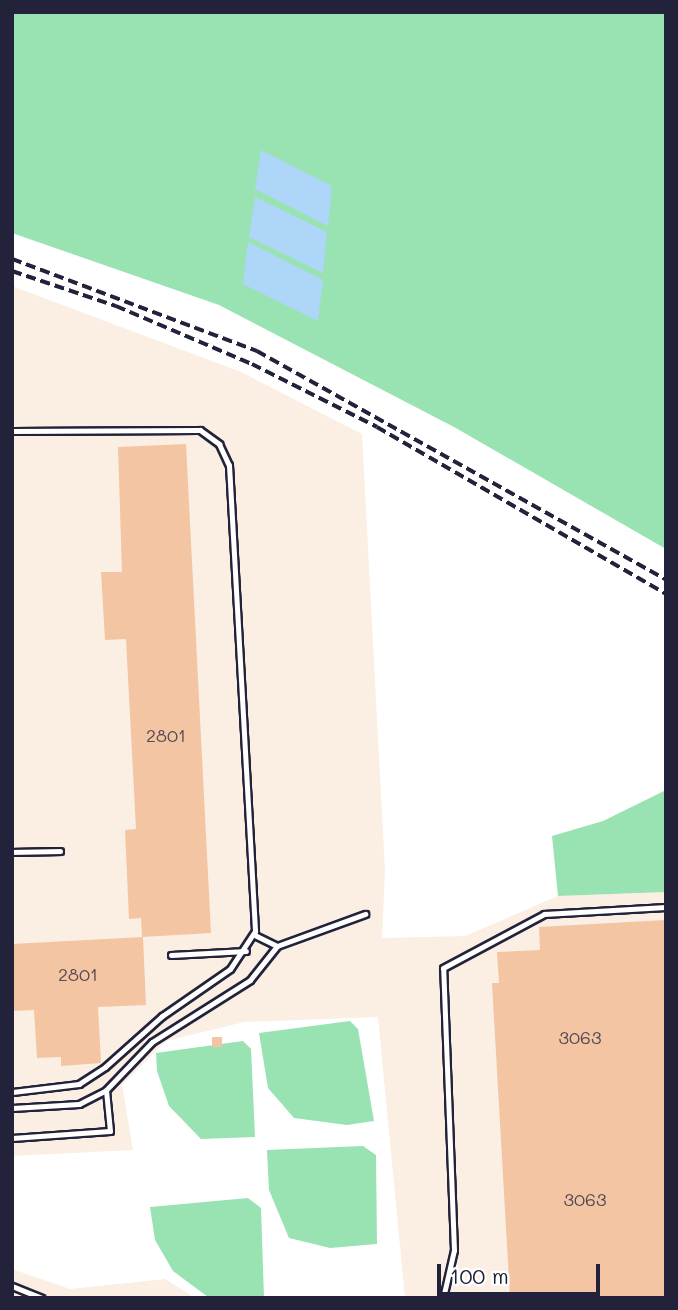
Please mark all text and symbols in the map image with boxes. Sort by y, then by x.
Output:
house number: 2801 [146,724,186,746]
house number: 2801 [58,963,98,985]
house number: 3063 [558,1026,602,1048]
house number: 3063 [563,1188,607,1210]
scale bar [440,1250,603,1294]
text: 100 m [450,1262,509,1289]

